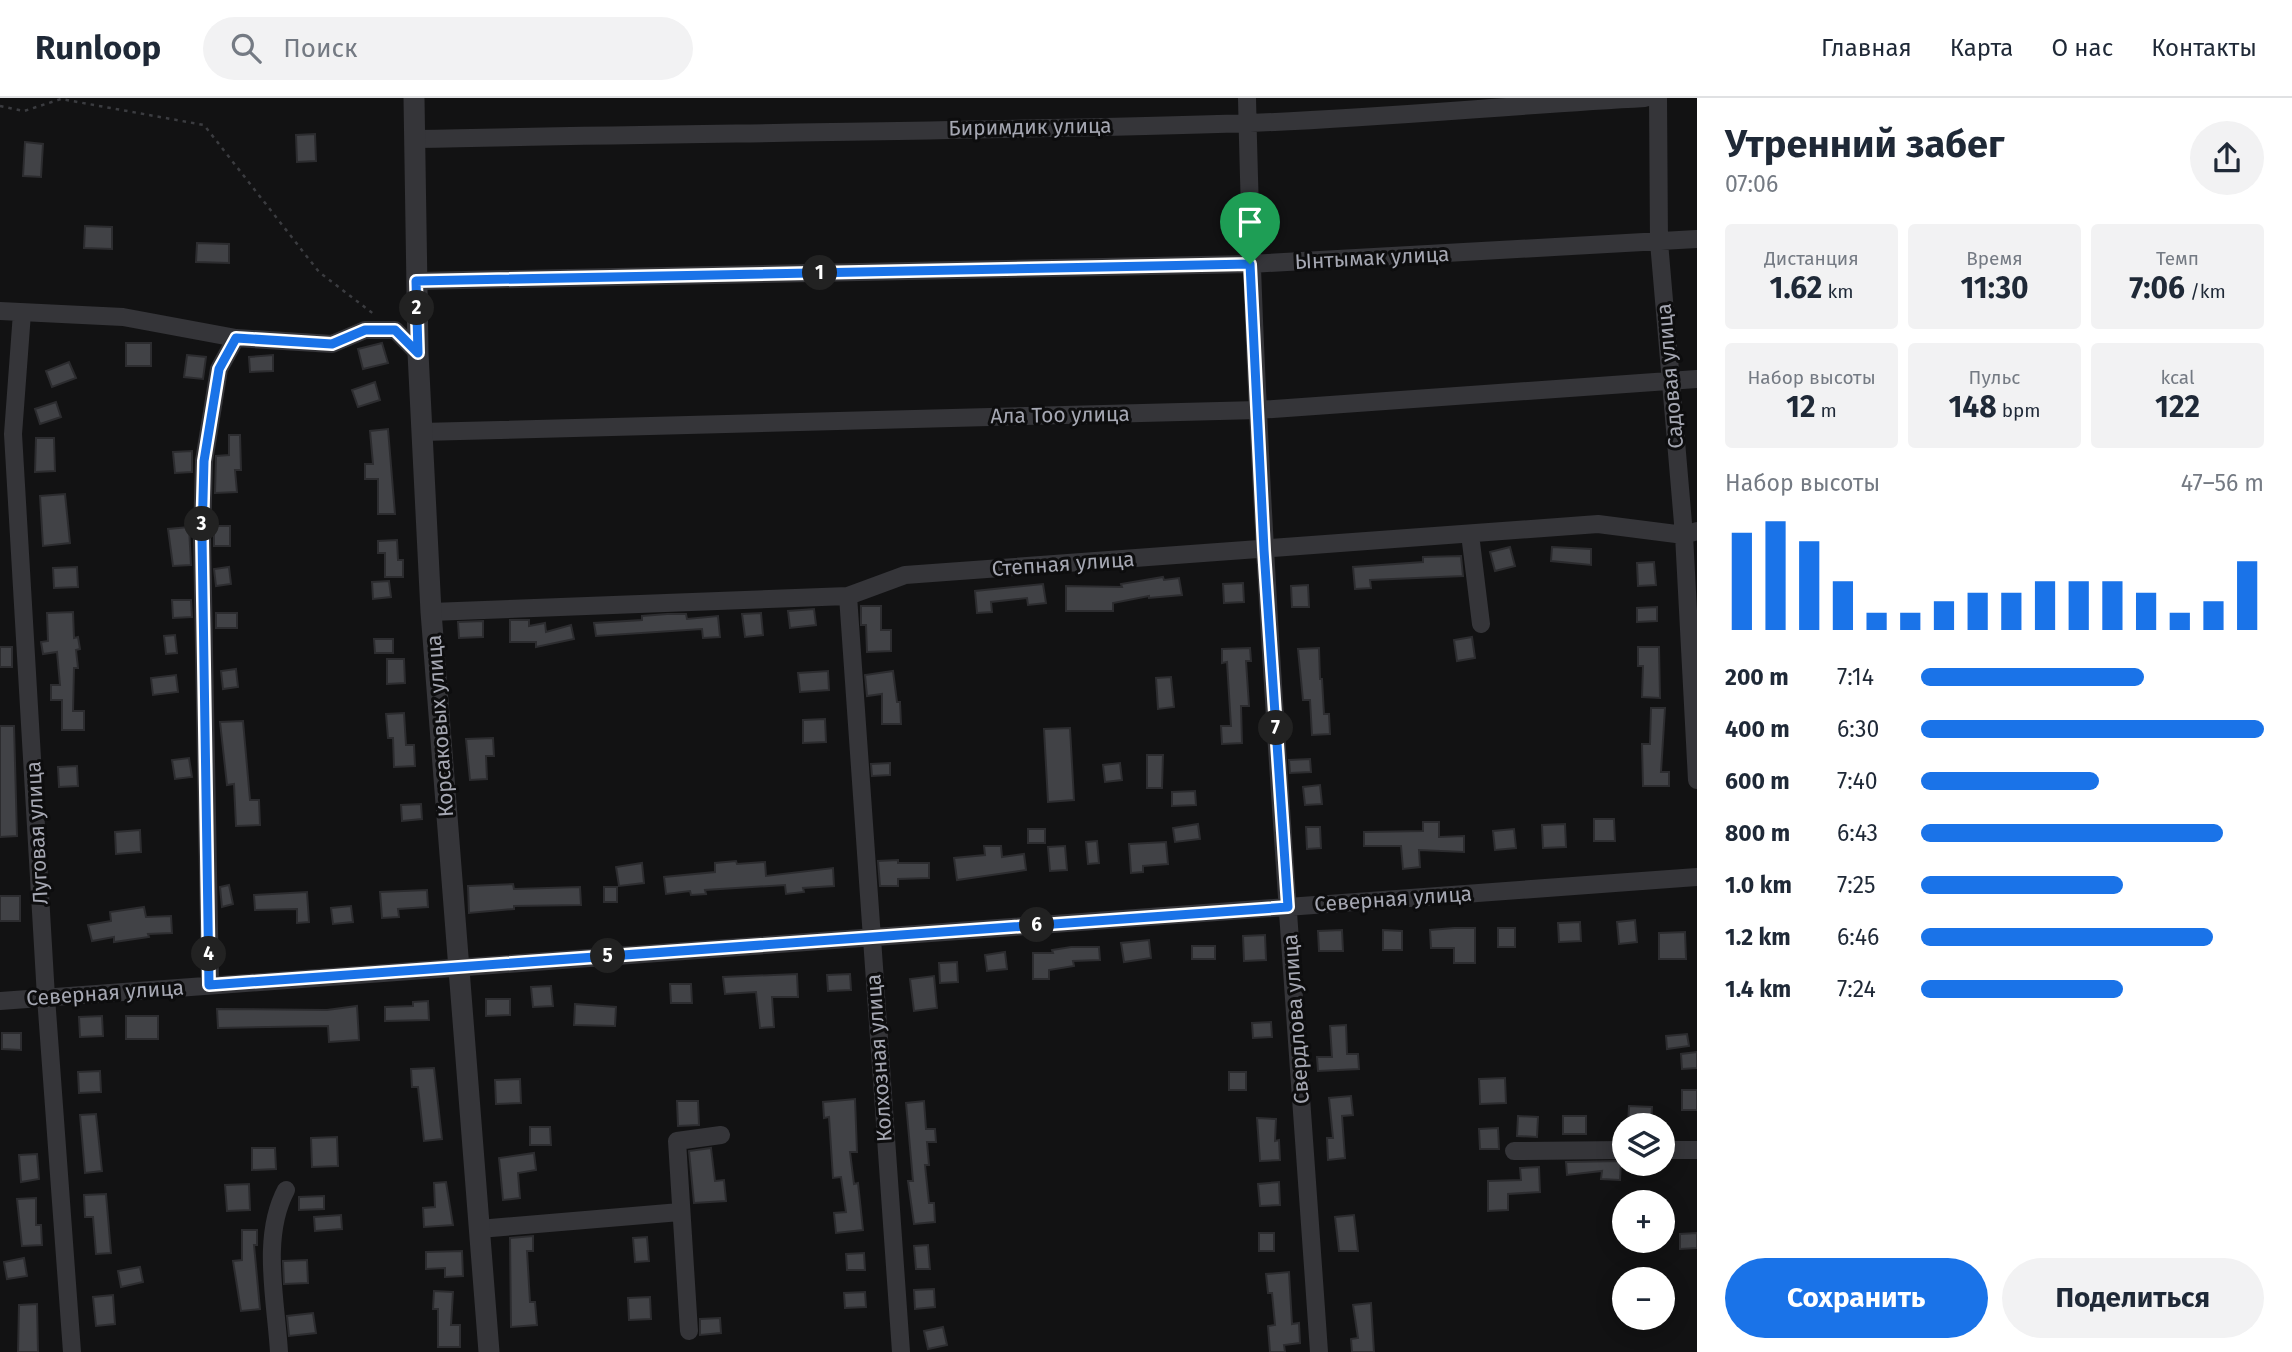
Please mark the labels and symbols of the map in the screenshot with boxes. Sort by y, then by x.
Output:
street label: Биримдик улица [948,113,1112,141]
pin [1220,192,1280,264]
street label: Ынтымак улица [1294,241,1450,275]
pin: 1 [802,256,838,290]
pin: 2 [400,290,434,326]
street label: Садовая улица [1651,302,1689,450]
street label: Ала Тоо улица [990,401,1130,429]
pin: 3 [184,506,220,542]
street label: Степная улица [991,546,1135,582]
street label: Корсаковых улица [421,634,459,818]
pin: 7 [1258,710,1294,746]
street label: Луговая улица [20,761,54,905]
street label: Северная улица [1313,881,1473,917]
pin: 6 [1020,908,1054,942]
street label: Свердлова улица [1277,933,1315,1105]
pin: 4 [192,936,227,972]
pin: 5 [590,938,626,974]
street label: Колхозная улица [860,973,898,1143]
street label: Северная улица [25,975,185,1011]

